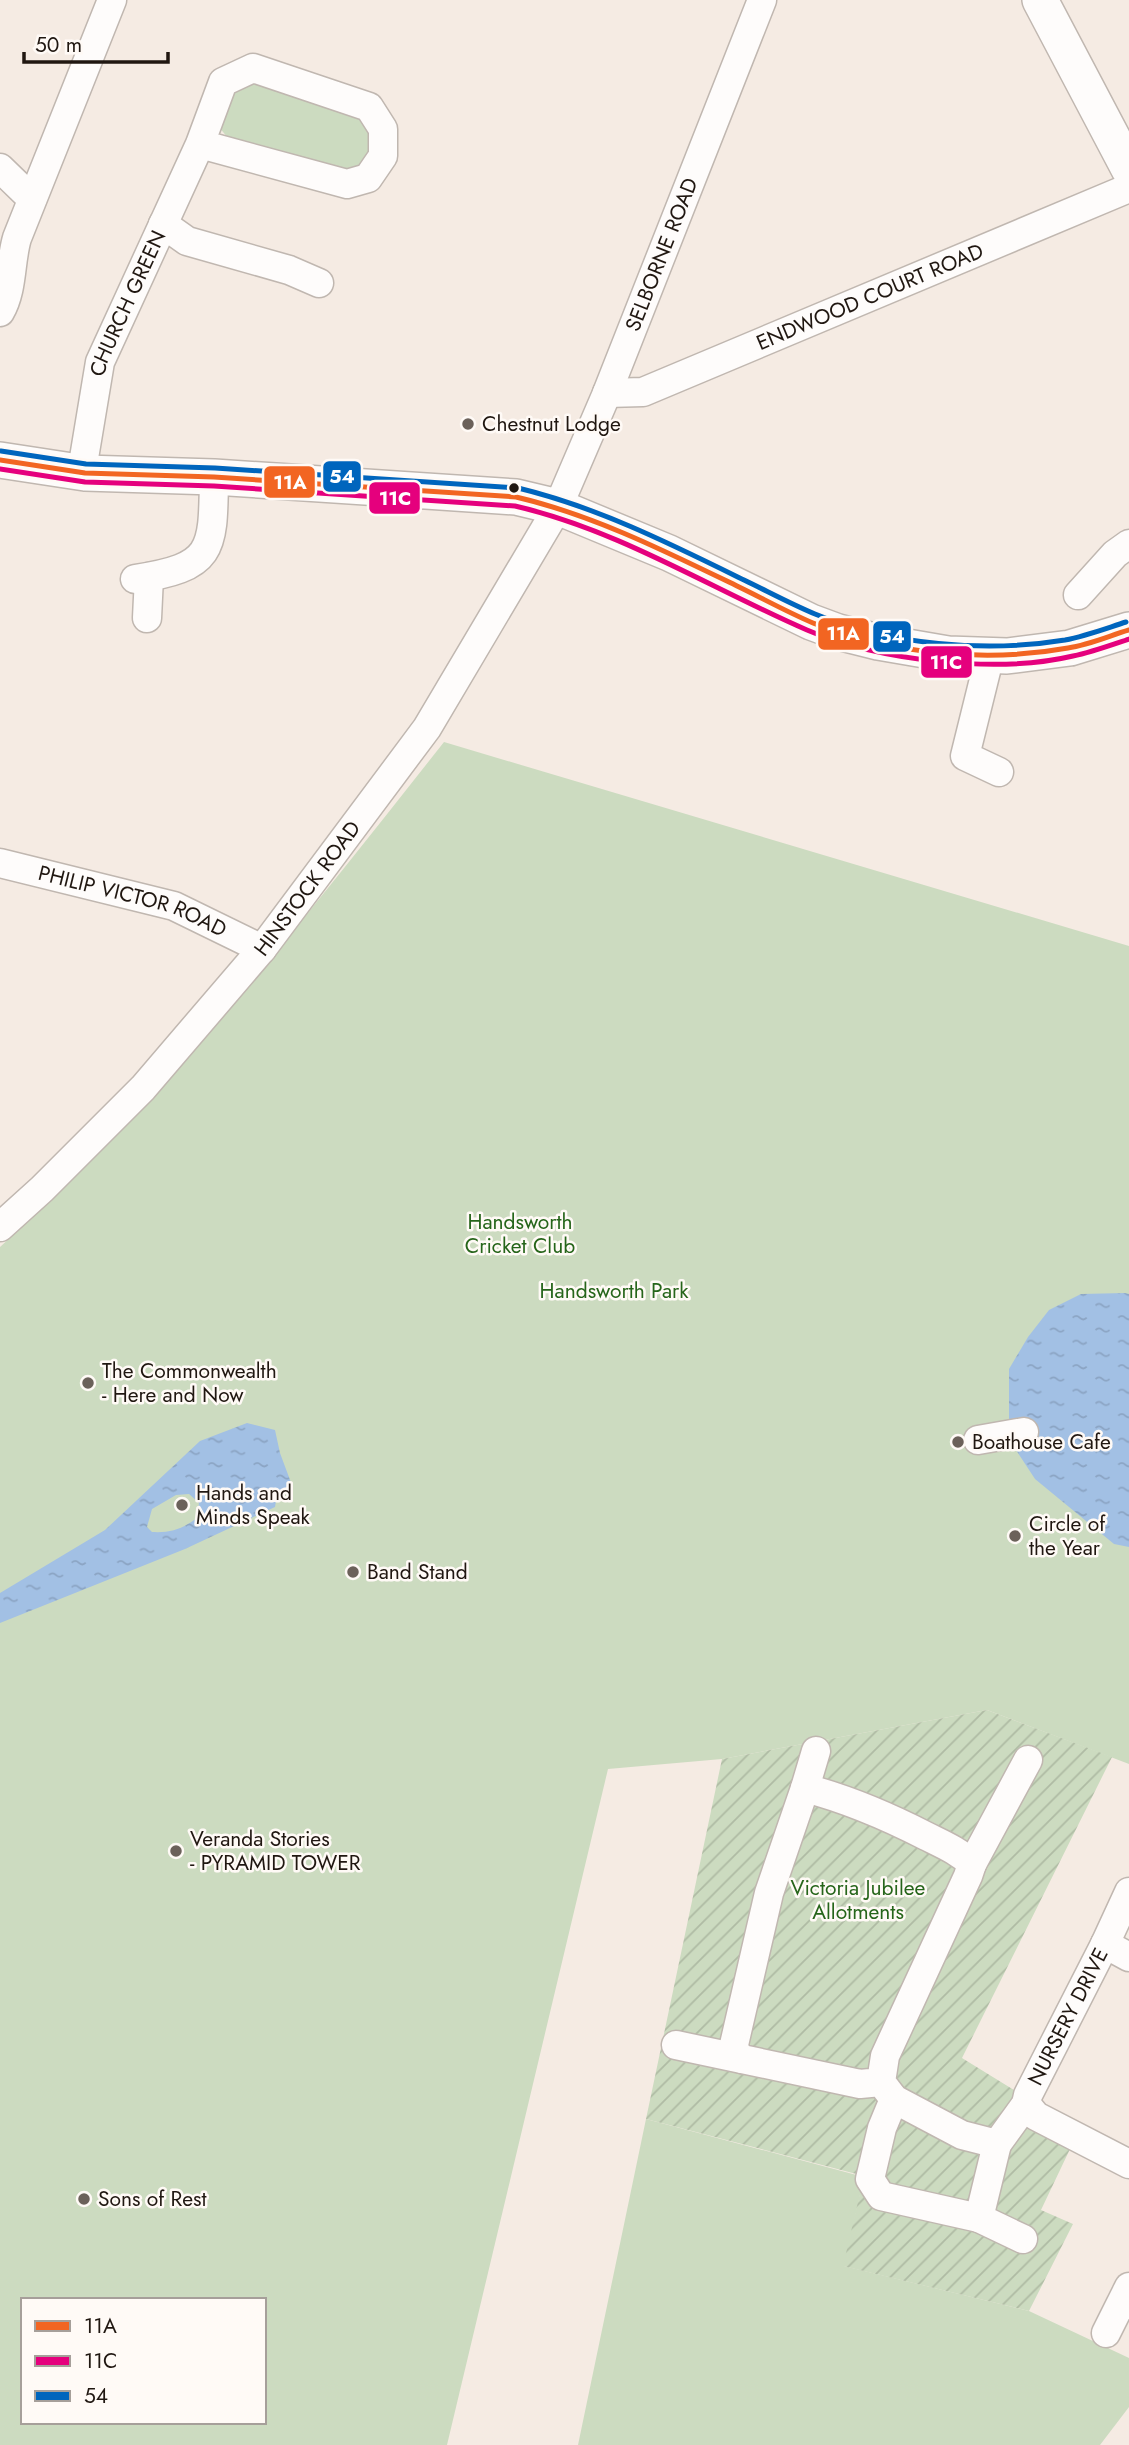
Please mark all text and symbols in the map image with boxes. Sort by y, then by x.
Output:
scale bar [24,21,168,65]
text: 50 m [35,30,82,60]
street label: SELBORNE ROAD [618,173,705,336]
street label: CHURCH GREEN [83,225,173,378]
street label: ENDWOOD COURT ROAD [752,236,988,358]
place label: Chestnut Lodge [482,409,621,439]
marker: Chestnut Lodge [460,416,476,432]
line badge: 54 [322,460,362,493]
text: 54 [329,463,355,490]
line badge: 11A [263,465,316,499]
text: 11A [273,469,307,496]
line badge: 11C [368,481,421,515]
unlabelled marker [507,481,521,495]
text: 11C [379,485,411,512]
line badge: 11A [817,617,870,651]
text: 11A [826,620,860,647]
line badge: 54 [872,620,912,653]
text: 54 [879,623,905,650]
line badge: 11C [920,645,973,679]
text: 11C [930,649,962,676]
street label: HINSTOCK ROAD [247,815,368,962]
street label: PHILIP VICTOR ROAD [35,858,232,944]
park label: Handsworth Cricket Club [465,1207,575,1261]
park label: Handsworth Park [540,1276,689,1306]
place label: The Commonwealth - Here and Now [102,1356,277,1410]
marker: The Commonwealth - Here and Now [80,1375,96,1391]
place label: Boathouse Cafe [972,1427,1111,1457]
marker: Boathouse Cafe [950,1434,966,1450]
place label: Hands and Minds Speak [196,1478,311,1532]
marker: Hands and Minds Speak [174,1497,190,1513]
place label: Circle of the Year [1029,1509,1106,1563]
marker: Circle of the Year [1007,1528,1023,1544]
place label: Band Stand [367,1557,468,1587]
marker: Band Stand [345,1564,361,1580]
place label: Veranda Stories - PYRAMID TOWER [190,1824,361,1878]
marker: Veranda Stories - PYRAMID TOWER [168,1843,184,1859]
park label: Victoria Jubilee Allotments [791,1873,926,1927]
street label: NURSERY DRIVE [1020,1943,1116,2091]
place label: Sons of Rest [98,2184,207,2214]
marker: Sons of Rest [76,2191,92,2207]
legend [21,2298,266,2424]
text: 11A [84,2311,117,2341]
text: 11C [84,2346,117,2376]
text: 54 [84,2381,108,2411]

